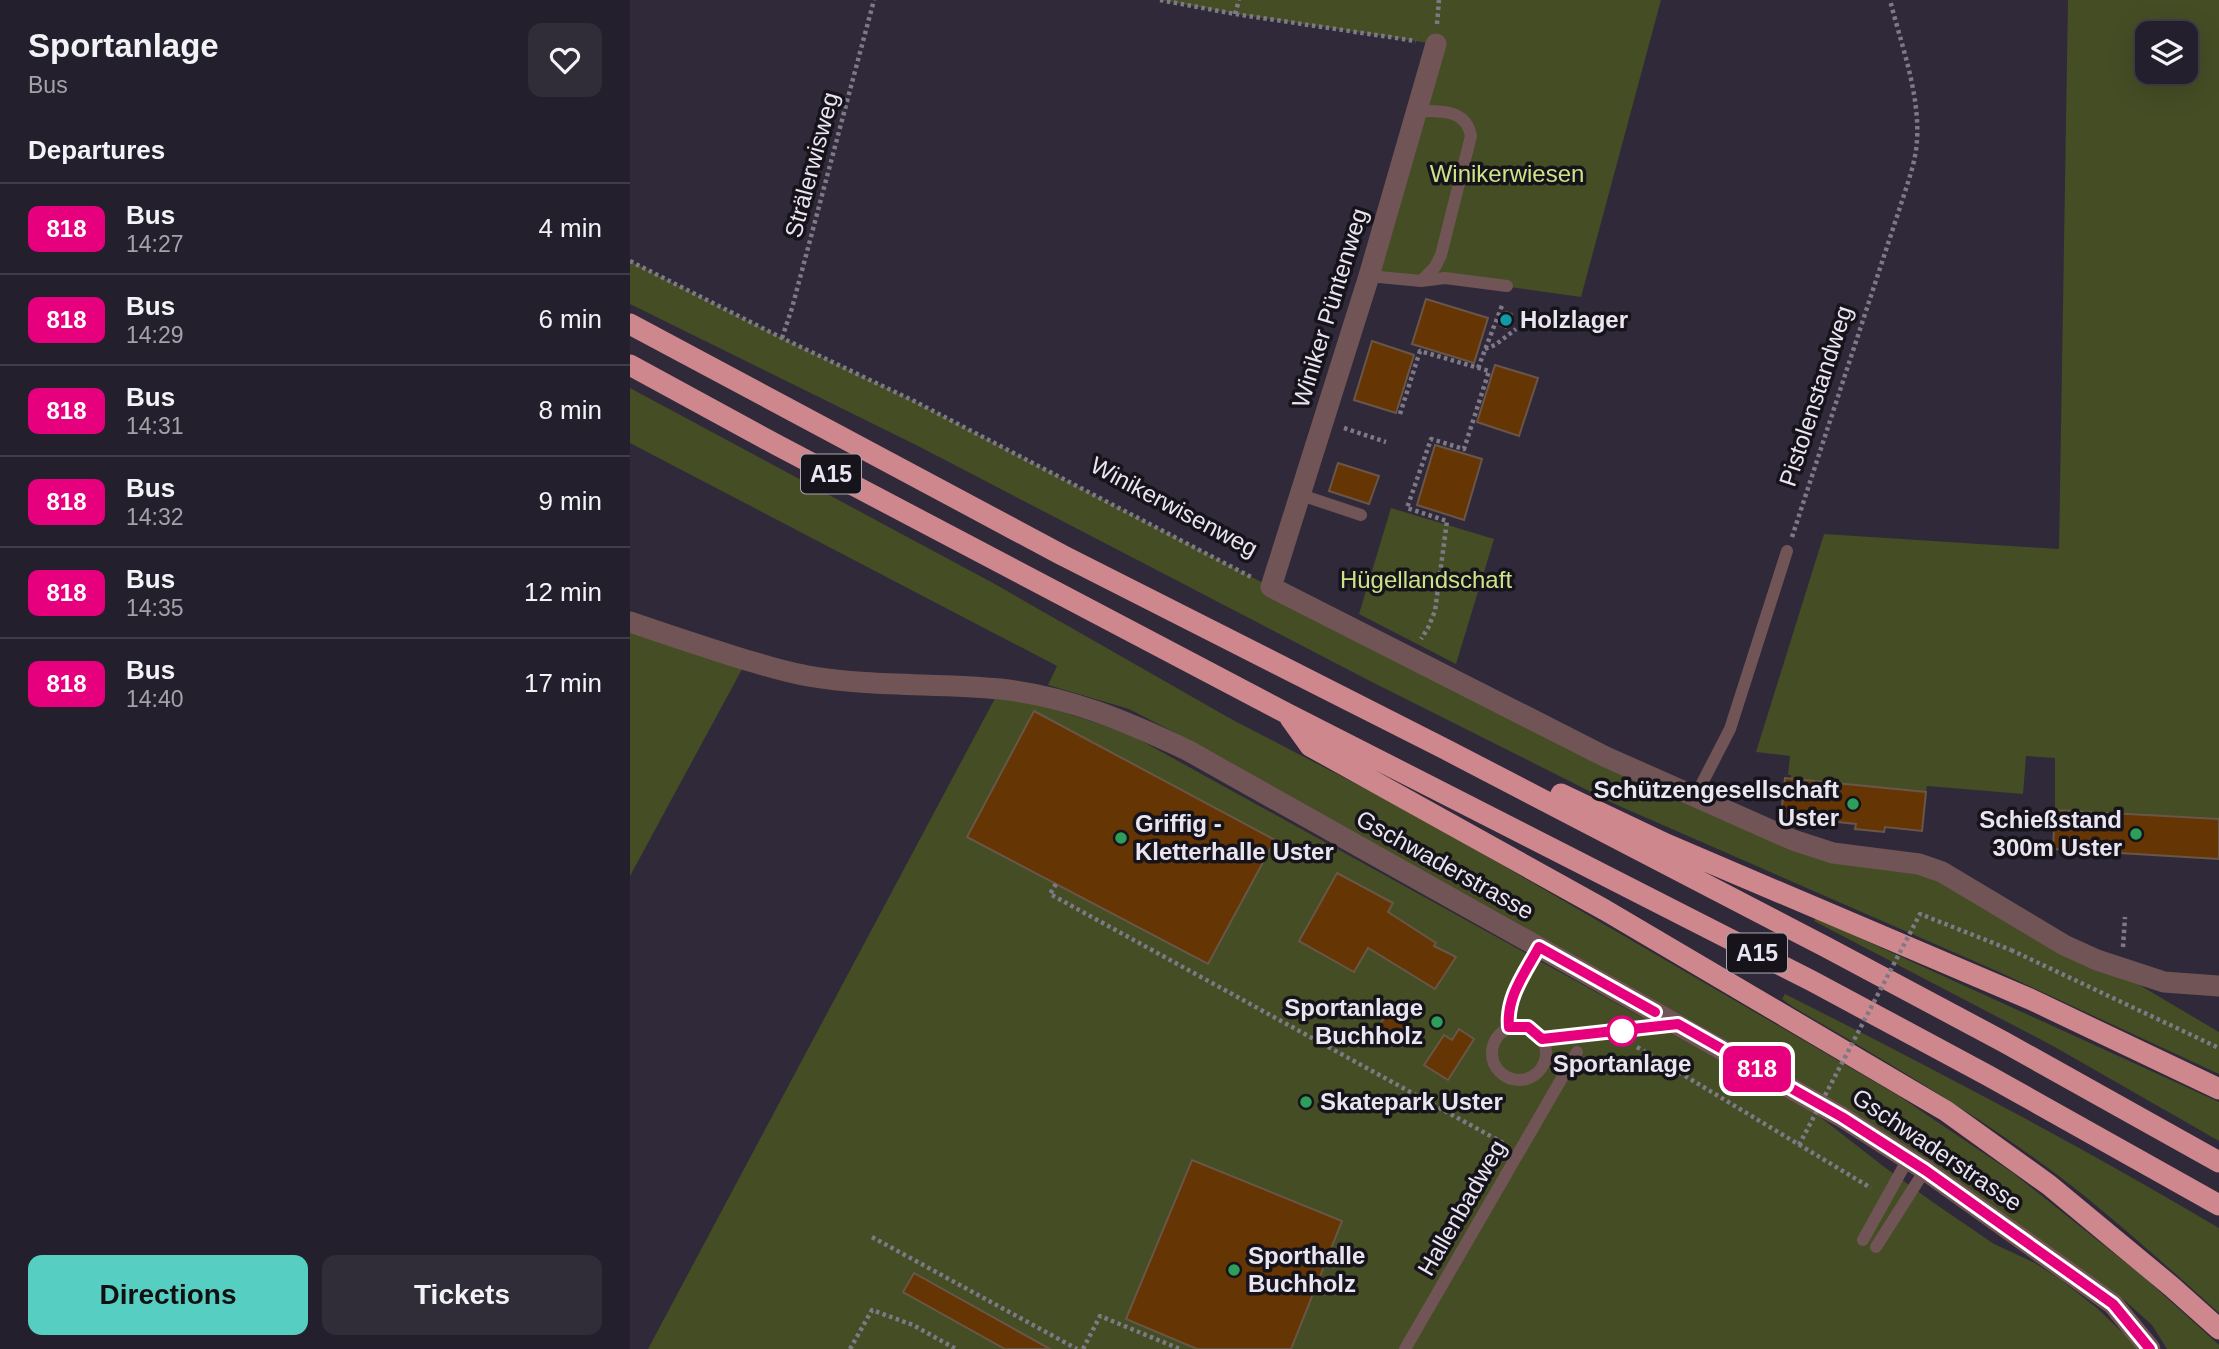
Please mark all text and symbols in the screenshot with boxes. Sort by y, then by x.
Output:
map controls [2135,21,2198,84]
button: layers [2135,21,2198,84]
button: heart [528,23,602,97]
text: Sportanlage [28,27,219,64]
text: Bus [28,72,68,98]
street label: Strälerwisweg [779,89,844,241]
text: Departures [28,135,165,165]
park label: Winikerwiesen [1430,160,1584,187]
text: Bus [126,200,175,230]
street label: Winiker Püntenweg [1286,205,1373,411]
text: 4 min [538,213,602,243]
text: 818 [46,215,87,242]
text: 14:27 [126,231,184,257]
text: Bus [126,291,175,321]
street label: Pistolenstandweg [1774,302,1857,489]
text: 6 min [538,304,602,334]
text: 818 [46,306,87,333]
place label: Holzlager [1520,306,1628,333]
marker: Holzlager [1498,312,1514,328]
text: 14:29 [126,322,184,348]
text: Bus [126,382,175,412]
text: 8 min [538,395,602,425]
text: 818 [46,397,87,424]
text: 14:31 [126,413,184,439]
street label: Winikerwisenweg [1086,451,1262,562]
road number: A15 [801,454,861,494]
text: Bus [126,473,175,503]
text: 9 min [538,486,602,516]
text: 818 [46,488,87,515]
text: 14:32 [126,504,184,530]
text: Bus [126,564,175,594]
park label: Hügellandschaft [1340,566,1512,593]
text: 12 min [524,577,602,607]
text: 818 [46,579,87,606]
text: 14:35 [126,595,184,621]
text: Bus [126,655,175,685]
text: 17 min [524,668,602,698]
text: 818 [46,670,87,697]
text: 14:40 [126,686,184,712]
place label: Schützengesellschaft Uster [1594,776,1839,831]
marker: Schützengesellschaft Uster [1845,796,1861,812]
street label: Gschwaderstrasse [1352,805,1539,925]
place label: Schießstand 300m Uster [1979,806,2122,861]
place label: Griffig - Kletterhalle Uster [1135,810,1334,865]
marker: Schießstand 300m Uster [2128,826,2144,842]
marker: Griffig - Kletterhalle Uster [1113,830,1129,846]
road number: A15 [1727,934,1787,972]
place label: Sportanlage Buchholz [1284,994,1423,1049]
marker: Sportanlage Buchholz [1429,1014,1445,1030]
marker: Sportanlage [1607,1016,1637,1046]
line badge: 818 [1717,1046,1797,1092]
place label: Sportanlage [1553,1050,1691,1077]
text: 818 [1737,1055,1777,1082]
street label: Gschwaderstrasse [1847,1083,2027,1216]
place label: Skatepark Uster [1320,1088,1503,1115]
marker: Skatepark Uster [1298,1094,1314,1110]
street label: Hallenbadweg [1412,1135,1511,1280]
place label: Sporthalle Buchholz [1248,1242,1365,1297]
button: Directions [28,1255,308,1335]
button: Tickets [322,1255,602,1335]
marker: Sporthalle Buchholz [1226,1262,1242,1278]

